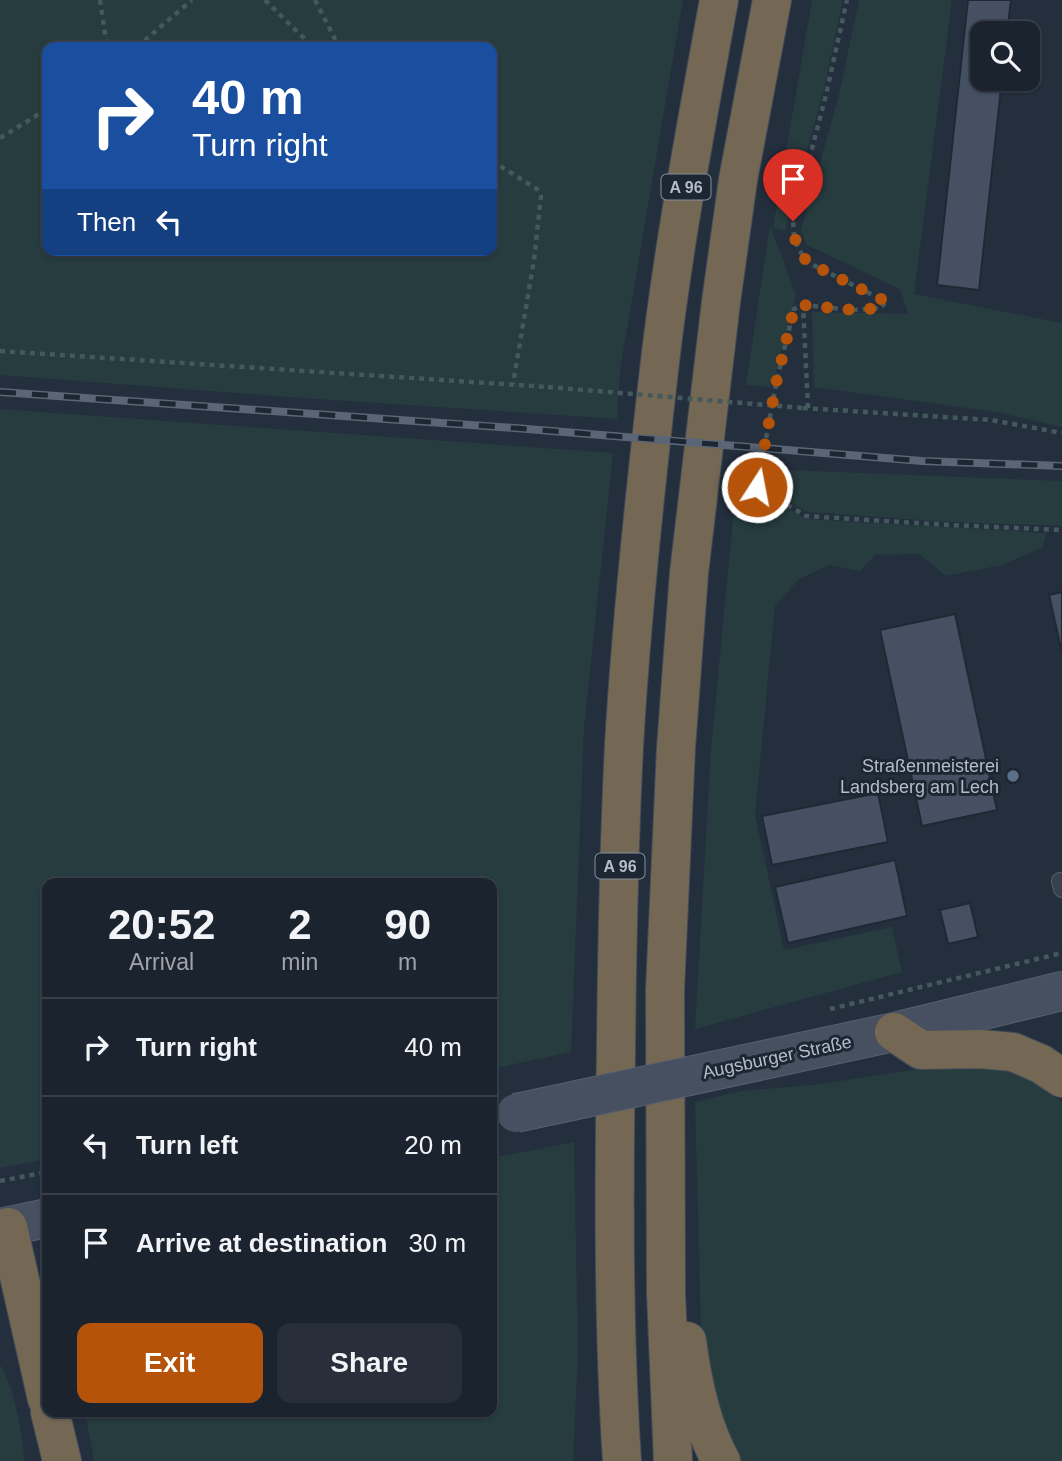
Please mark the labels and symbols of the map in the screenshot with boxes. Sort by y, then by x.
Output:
pin [763,149,823,221]
road number: A 96 [662,174,710,200]
position arrow [720,450,794,524]
place label: Straßenmeisterei Landsberg am Lech [840,756,999,797]
marker: Straßenmeisterei Landsberg am Lech [1005,768,1021,784]
road number: A 96 [596,853,644,878]
street label: Augsburger Straße [701,1031,853,1083]

